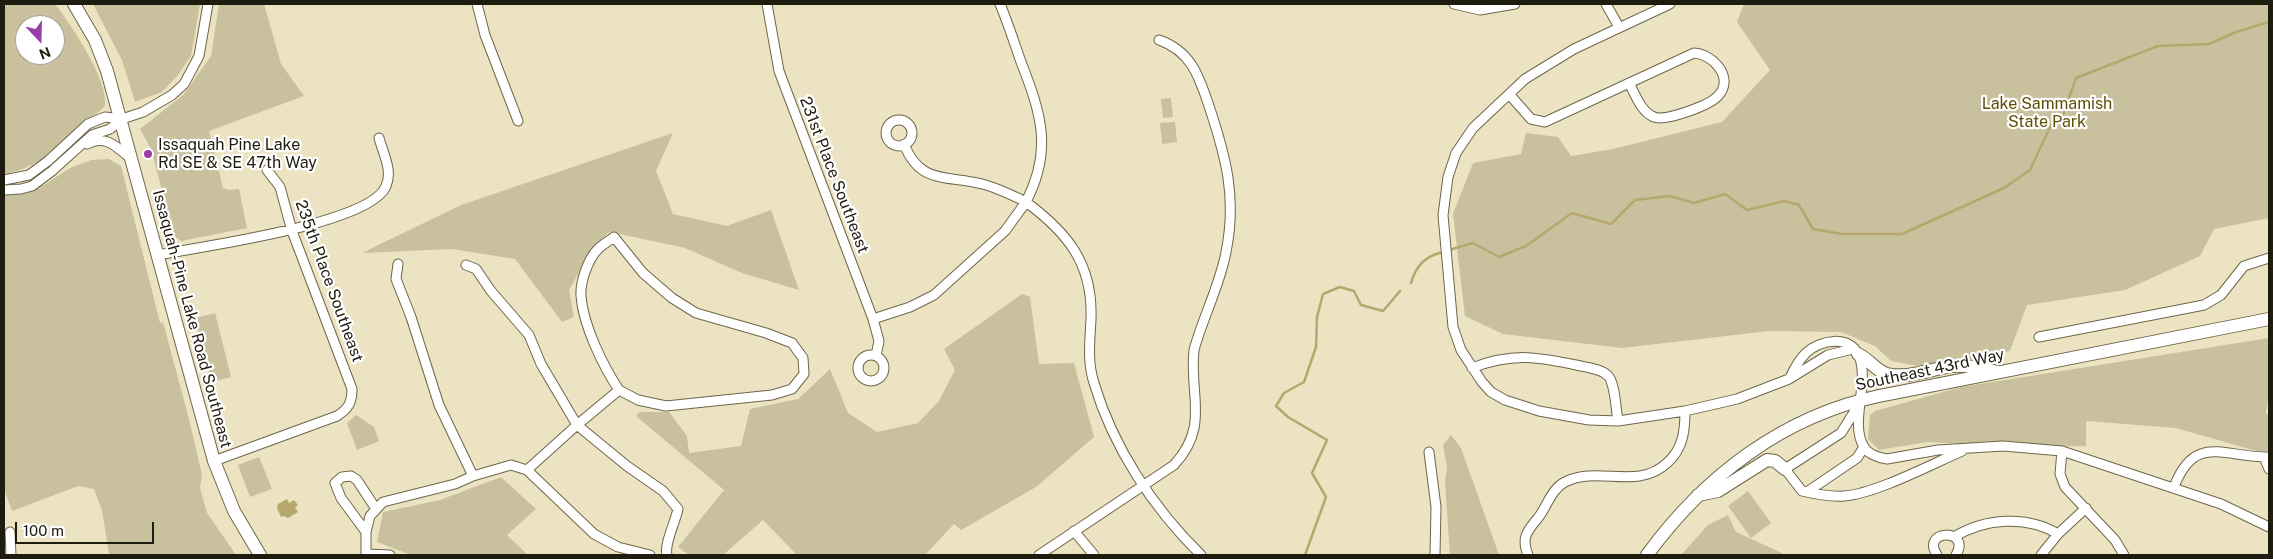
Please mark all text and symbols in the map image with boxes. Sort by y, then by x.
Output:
north arrow [15,15,65,65]
text: N [37,44,53,62]
street label: 231st Place Southeast [795,94,873,256]
park label: Lake Sammamish State Park [1982,94,2112,132]
place label: Issaquah Pine Lake Rd SE & SE 47th Way [158,135,317,173]
marker: Issaquah Pine Lake Rd SE & SE 47th Way [142,148,154,160]
street label: Issaquah-Pine Lake Road Southeast [148,188,236,450]
street label: 235th Place Southeast [291,197,367,365]
street label: Southeast 43rd Way [1854,345,2006,395]
scale bar [18,512,156,544]
text: 100 m [23,522,64,539]

